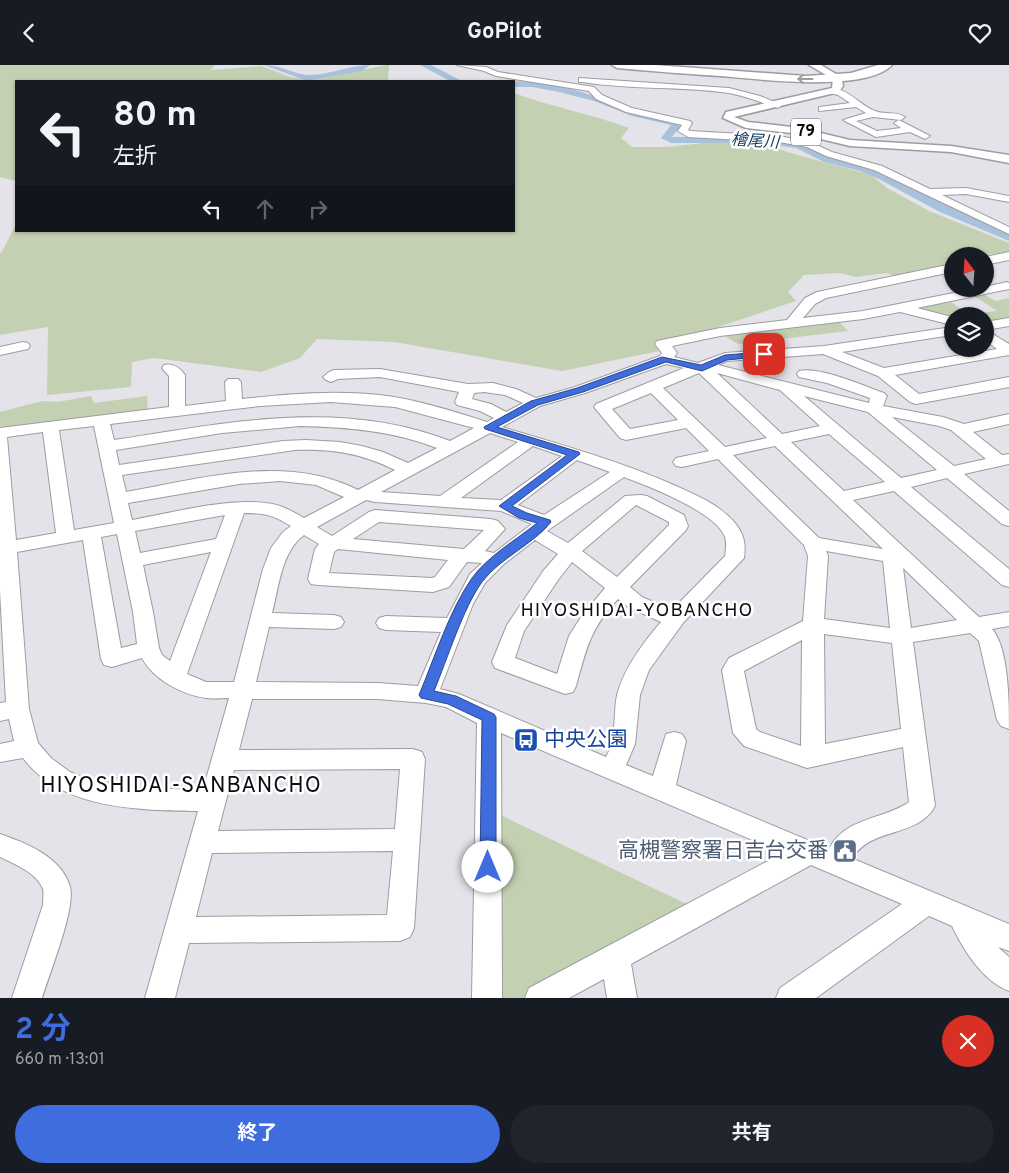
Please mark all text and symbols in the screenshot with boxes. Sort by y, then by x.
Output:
icon: back [15,19,43,47]
text: GoPilot [467,19,542,46]
icon: heart [966,19,994,47]
one-way arrow [798,74,814,84]
text: 80 m [113,94,197,138]
icon: left [30,100,95,165]
road number: 79 [791,119,821,145]
water label: 檜尾川 [730,130,782,154]
text: 左折 [113,144,157,171]
icon: left [198,195,226,223]
icon: ahead [251,195,279,223]
icon: right [304,195,332,223]
north arrow [944,247,994,297]
map controls [944,247,994,357]
button: layers [944,307,994,357]
pin [743,333,785,375]
icon: arrive [750,340,778,368]
district label: HIYOSHIDAI-YOBANCHO [521,599,753,623]
bus stop icon: 中央公園 [513,727,539,753]
place label: 中央公園 [544,727,628,754]
district label: HIYOSHIDAI-SANBANCHO [40,773,322,800]
place label: 高槻警察署日吉台交番 [618,838,828,865]
public building icon: 高槻警察署日吉台交番 [832,838,858,864]
position arrow [461,840,513,892]
text: 2 分 [15,1012,71,1049]
button: close [942,1015,994,1067]
text: 660 m · 13:01 [15,1050,105,1070]
button: 終了 [15,1105,500,1163]
button: 共有 [510,1105,994,1163]

